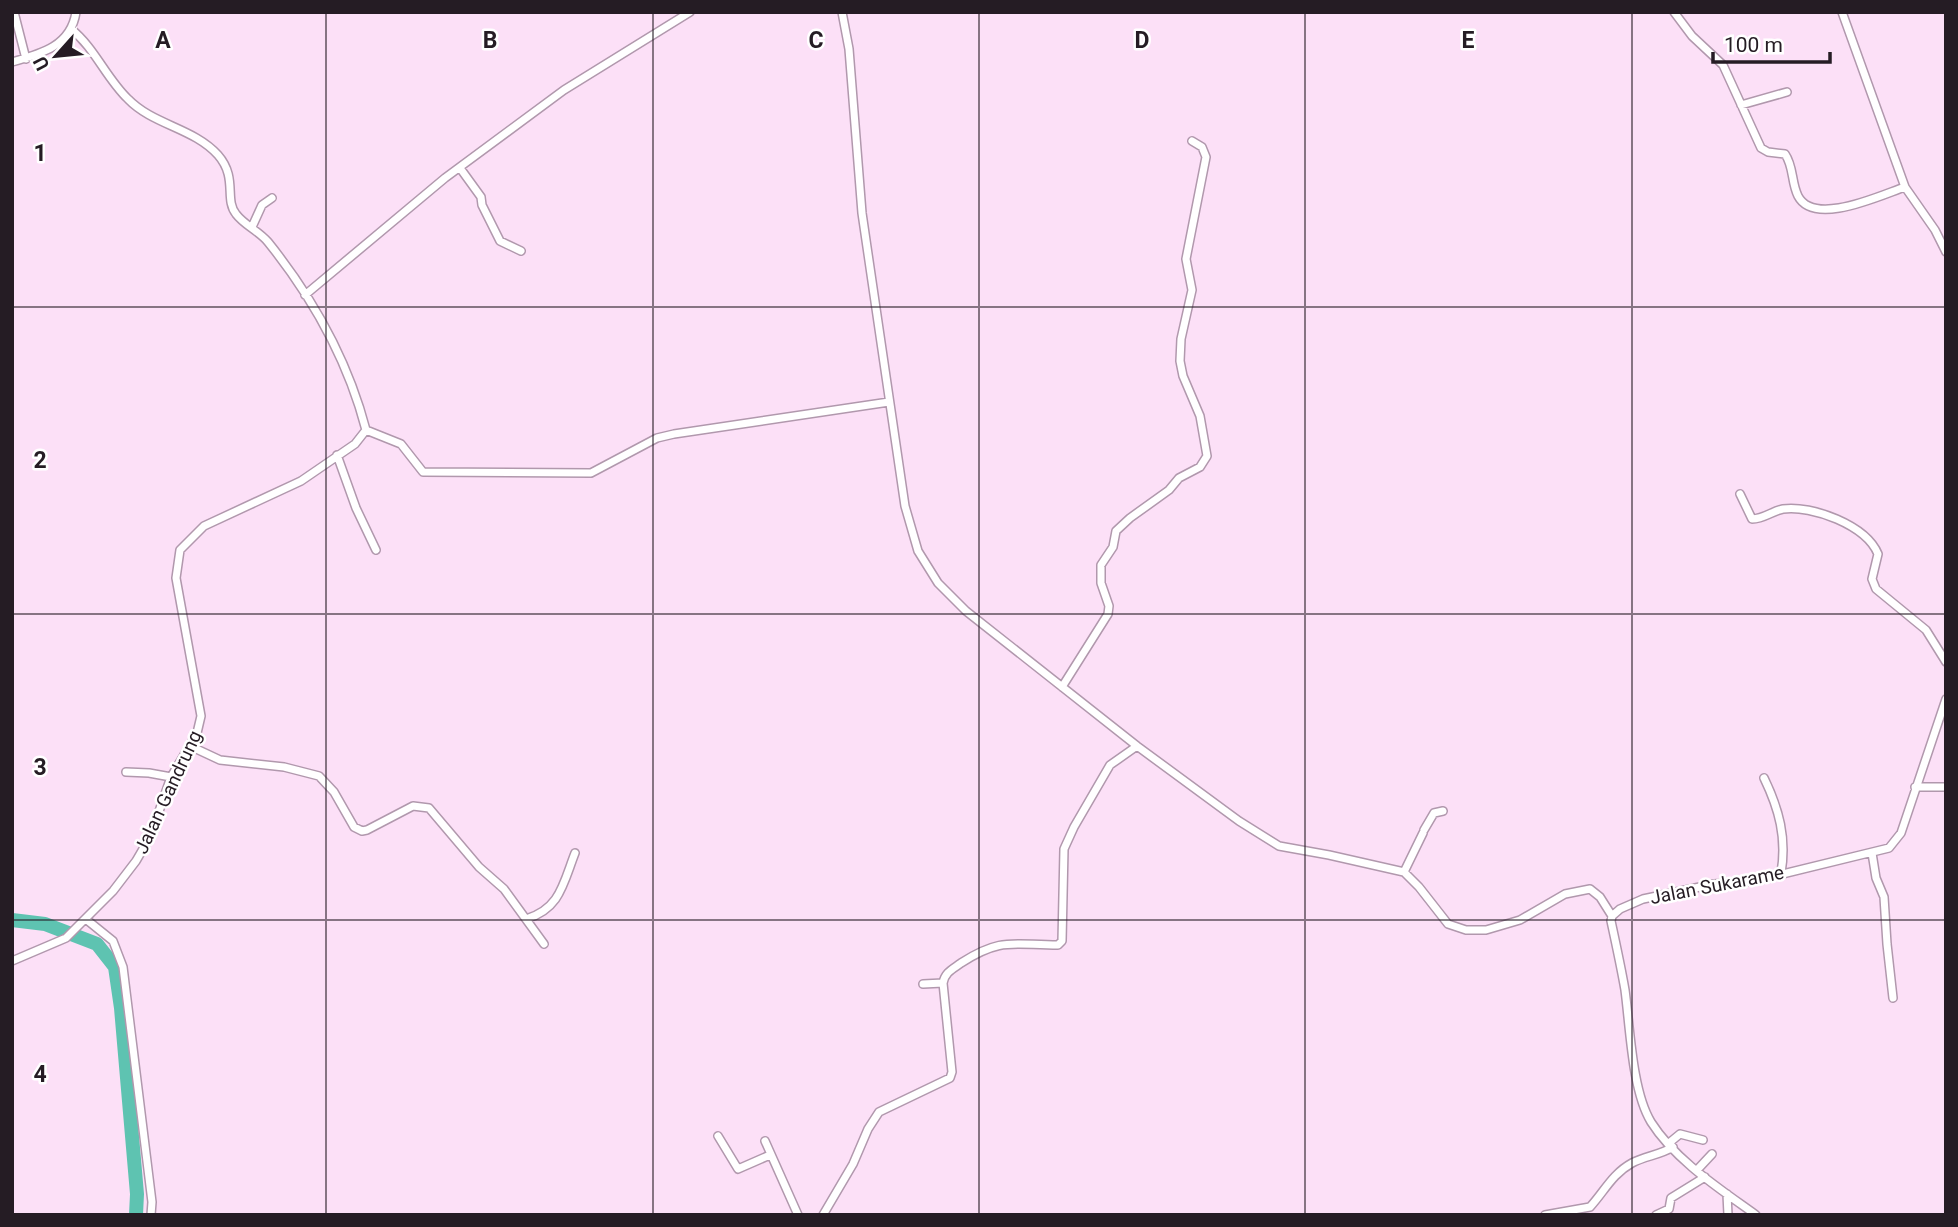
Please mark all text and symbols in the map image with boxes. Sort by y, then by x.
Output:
north arrow [21,21,91,91]
scale bar [1713,21,1830,65]
text: A [155,27,171,54]
text: B [483,27,497,54]
text: C [808,27,824,54]
text: D [1135,27,1149,54]
text: E [1462,27,1475,54]
text: 100 m [1724,33,1783,57]
text: U [28,53,54,74]
text: 1 [33,140,47,167]
text: 2 [33,447,47,474]
street label: Jalan Gandrung [129,727,207,857]
text: 3 [33,754,47,781]
street label: Jalan Sukarame [1648,861,1786,909]
text: 4 [33,1061,47,1088]

